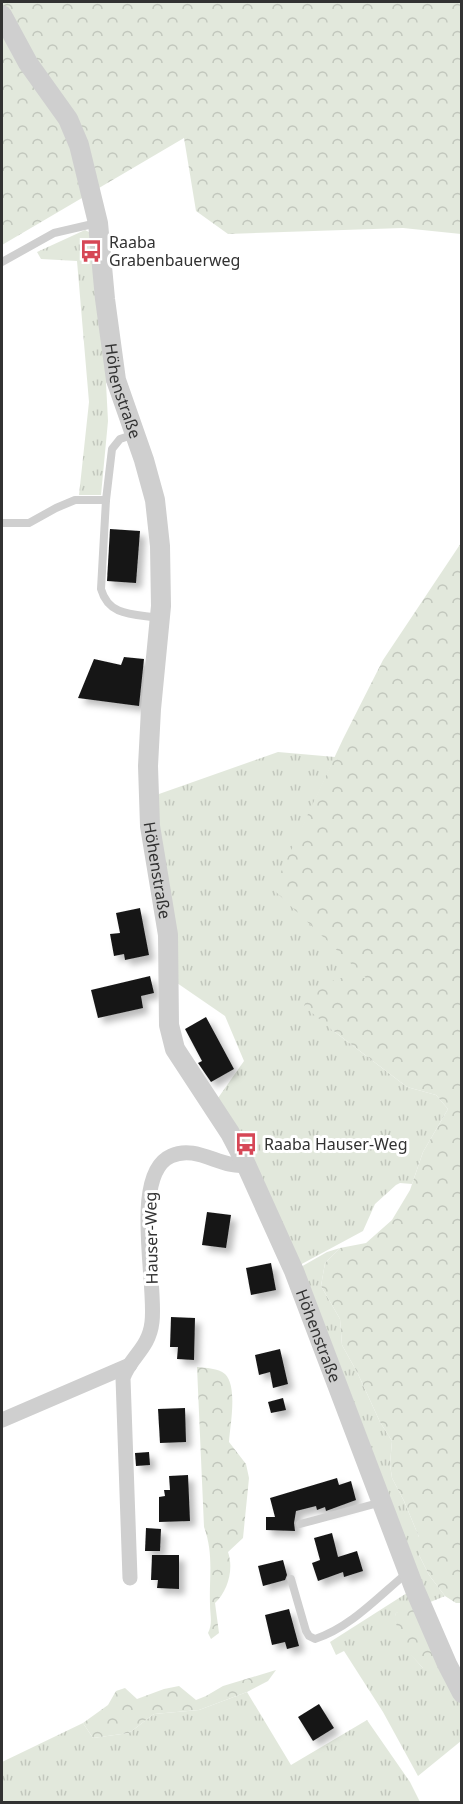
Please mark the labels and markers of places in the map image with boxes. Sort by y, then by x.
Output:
place label: Raaba Grabenbauerweg [109,231,240,271]
bus stop icon: Raaba Grabenbauerweg [78,238,104,264]
bus stop icon: Raaba Hauser-Weg [233,1131,259,1157]
place label: Raaba Hauser-Weg [264,1133,407,1155]

